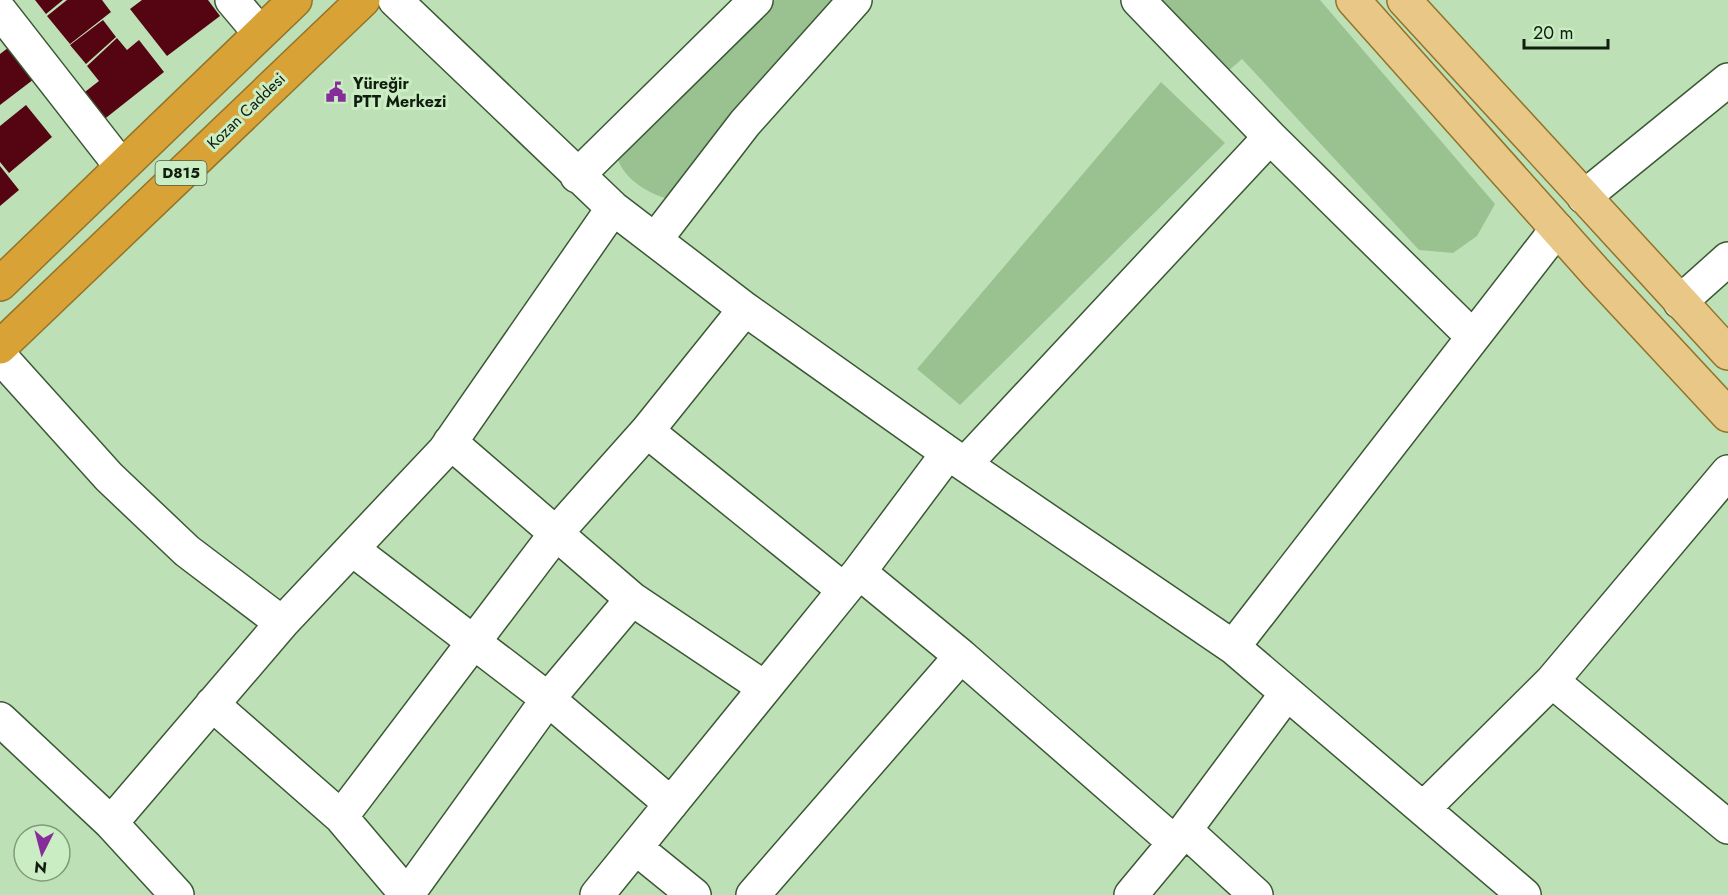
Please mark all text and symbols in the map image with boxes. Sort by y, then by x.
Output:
scale bar [1524,12,1608,50]
text: 20 m [1533,20,1573,46]
street label: Kozan Caddesi [202,68,290,154]
place label: Yüreğir PTT Merkezi [352,72,446,113]
public building icon: Yüreğir PTT Merkezi [324,80,348,104]
road number: D815 [156,161,207,185]
north arrow [12,823,72,883]
text: N [33,855,48,880]

